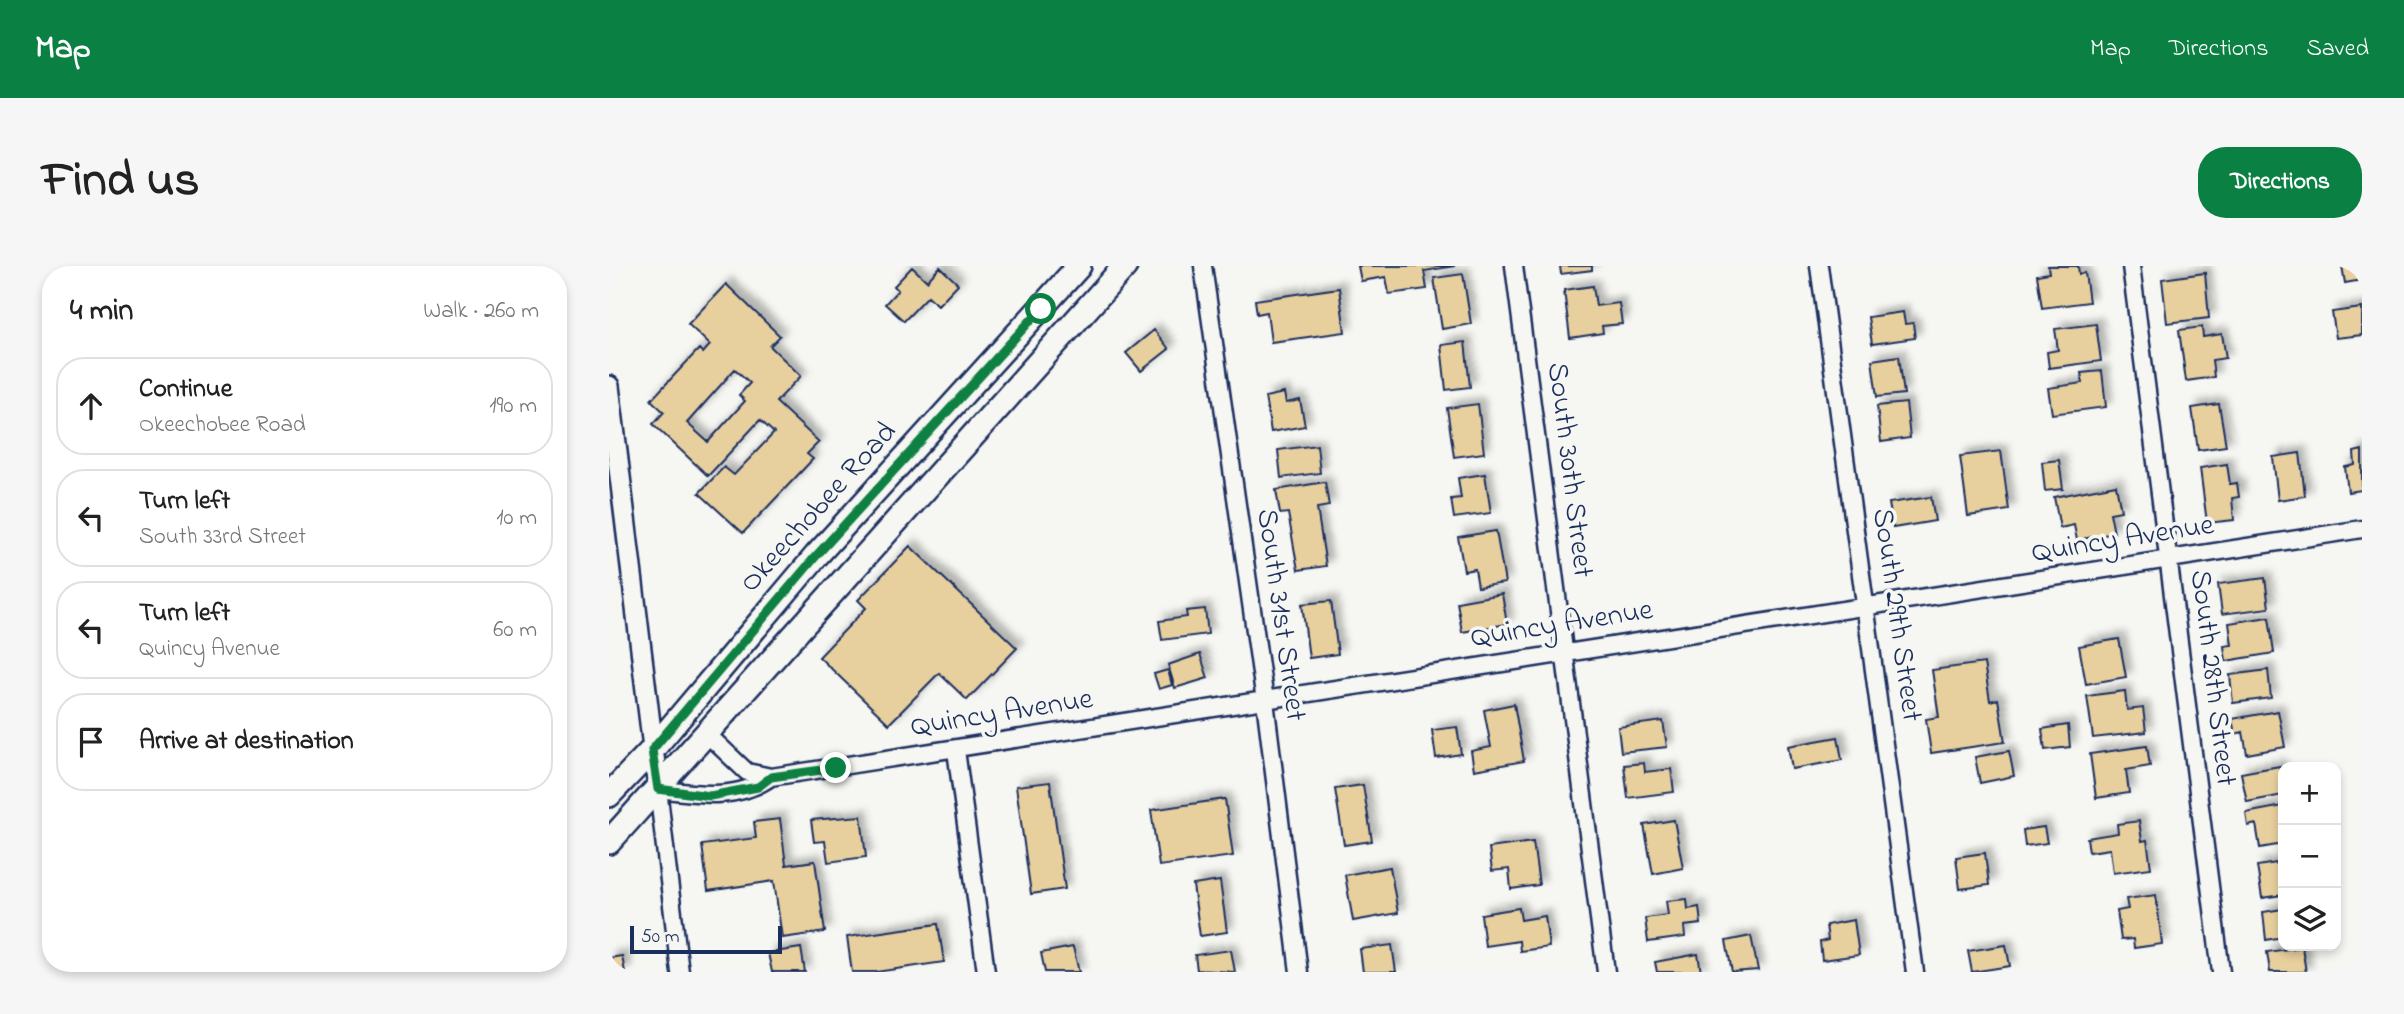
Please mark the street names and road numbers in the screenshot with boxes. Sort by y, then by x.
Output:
street label: South 30th Street [1534,360,1604,580]
street label: Okeechobee Road [730,412,908,604]
street label: Quincy Avenue [2029,504,2218,576]
street label: South 29th Street [1859,505,1933,725]
street label: South 31st Street [1243,506,1317,724]
street label: South 28th Street [2177,567,2247,789]
street label: Quincy Avenue [1468,589,1657,661]
street label: Quincy Avenue [908,678,1097,750]

